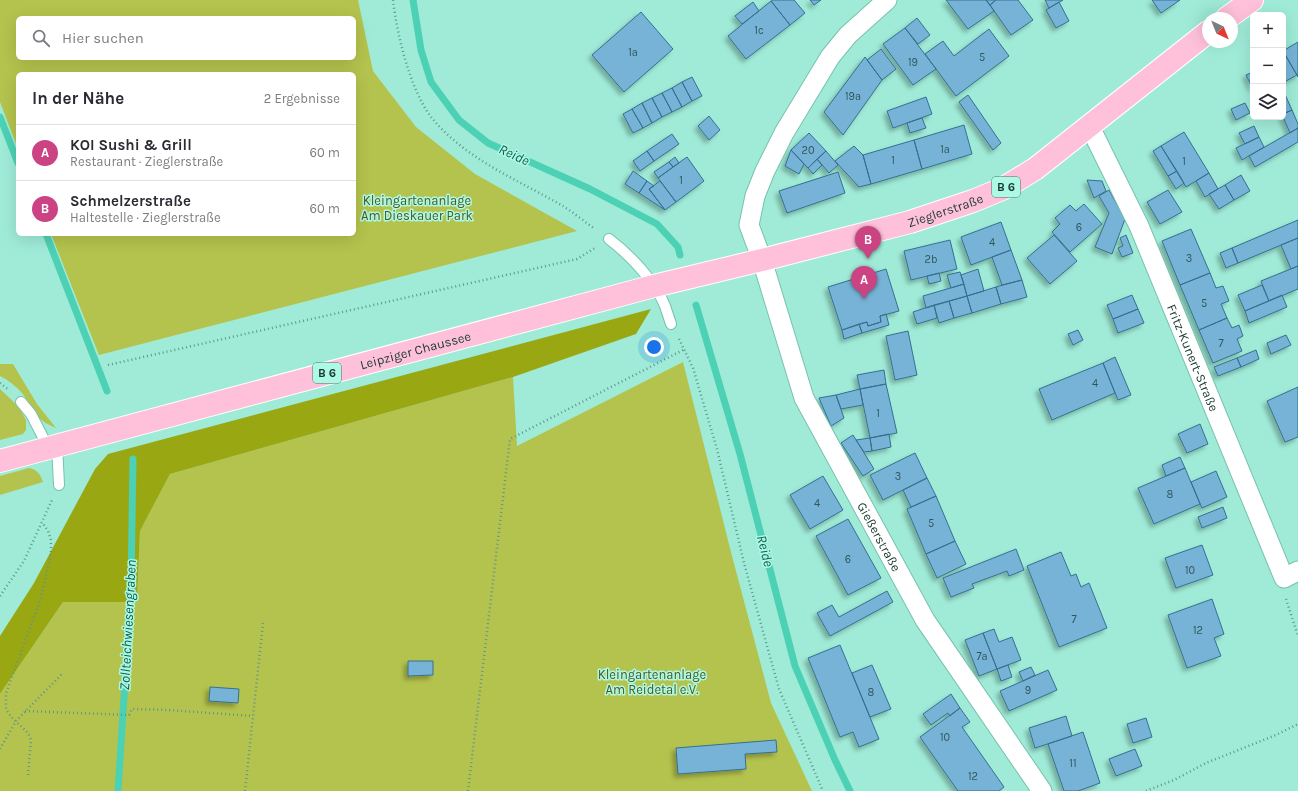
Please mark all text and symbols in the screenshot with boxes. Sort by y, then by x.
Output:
north arrow [1202,12,1238,48]
map controls [1250,12,1286,120]
button: + [1250,12,1286,48]
search box [16,16,356,60]
house number: 1c [754,24,764,37]
icon: search [30,27,52,49]
text: Hier suchen [62,29,144,47]
house number: 1a [628,46,638,59]
button: − [1250,48,1286,84]
house number: 5 [979,51,985,64]
house number: 19 [908,56,918,69]
button: layers [1250,84,1286,120]
text: In der Nähe [32,88,124,108]
house number: 19a [845,90,861,103]
text: 2 Ergebnisse [264,91,340,106]
text: KOI Sushi & Grill [70,136,192,154]
water label: Reide [496,141,533,170]
house number: 1a [940,143,950,156]
house number: 20 [802,144,814,157]
text: A [41,145,49,160]
text: 60 m [310,145,340,160]
text: Restaurant · Zieglerstraße [70,154,223,169]
house number: 1 [891,154,895,167]
house number: 1 [1182,155,1186,168]
house number: 1 [679,174,683,187]
road number: B 6 [992,177,1020,197]
street label: Zieglerstraße [905,190,986,230]
text: Schmelzerstraße [70,192,191,210]
park label: Kleingartenanlage Am Dieskauer Park [361,193,473,223]
text: B [41,201,49,216]
text: 60 m [310,201,340,216]
text: Haltestelle · Zieglerstraße [70,210,221,225]
house number: 6 [1076,221,1082,234]
pin: B [855,226,881,259]
house number: 4 [989,236,995,249]
house number: 3 [1186,252,1192,265]
house number: 2b [925,253,937,266]
pin: A [851,266,877,299]
house number: 5 [1201,297,1207,310]
street label: Fritz-Kunert-Straße [1164,302,1222,414]
street label: Leipziger Chaussee [358,328,473,372]
your location [644,337,664,357]
house number: 7 [1218,337,1224,350]
road number: B 6 [313,363,341,383]
house number: 4 [1092,377,1098,390]
house number: 1 [876,407,880,420]
house number: 3 [895,470,901,483]
house number: 8 [1167,488,1174,501]
house number: 4 [814,497,820,510]
street label: Gießerstraße [855,499,905,574]
house number: 5 [928,517,934,530]
water label: Reide [753,533,777,569]
house number: 6 [845,553,851,566]
water label: Zollteichwiesengraben [116,559,140,691]
house number: 10 [1185,564,1195,577]
house number: 7 [1071,613,1077,626]
house number: 12 [1193,624,1203,637]
house number: 7a [976,650,988,663]
park label: Kleingartenanlage Am Reidetal e.V. [598,667,706,697]
house number: 9 [1025,684,1031,697]
house number: 8 [868,686,875,699]
house number: 10 [940,731,950,744]
house number: 11 [1069,757,1077,770]
house number: 12 [968,770,978,783]

